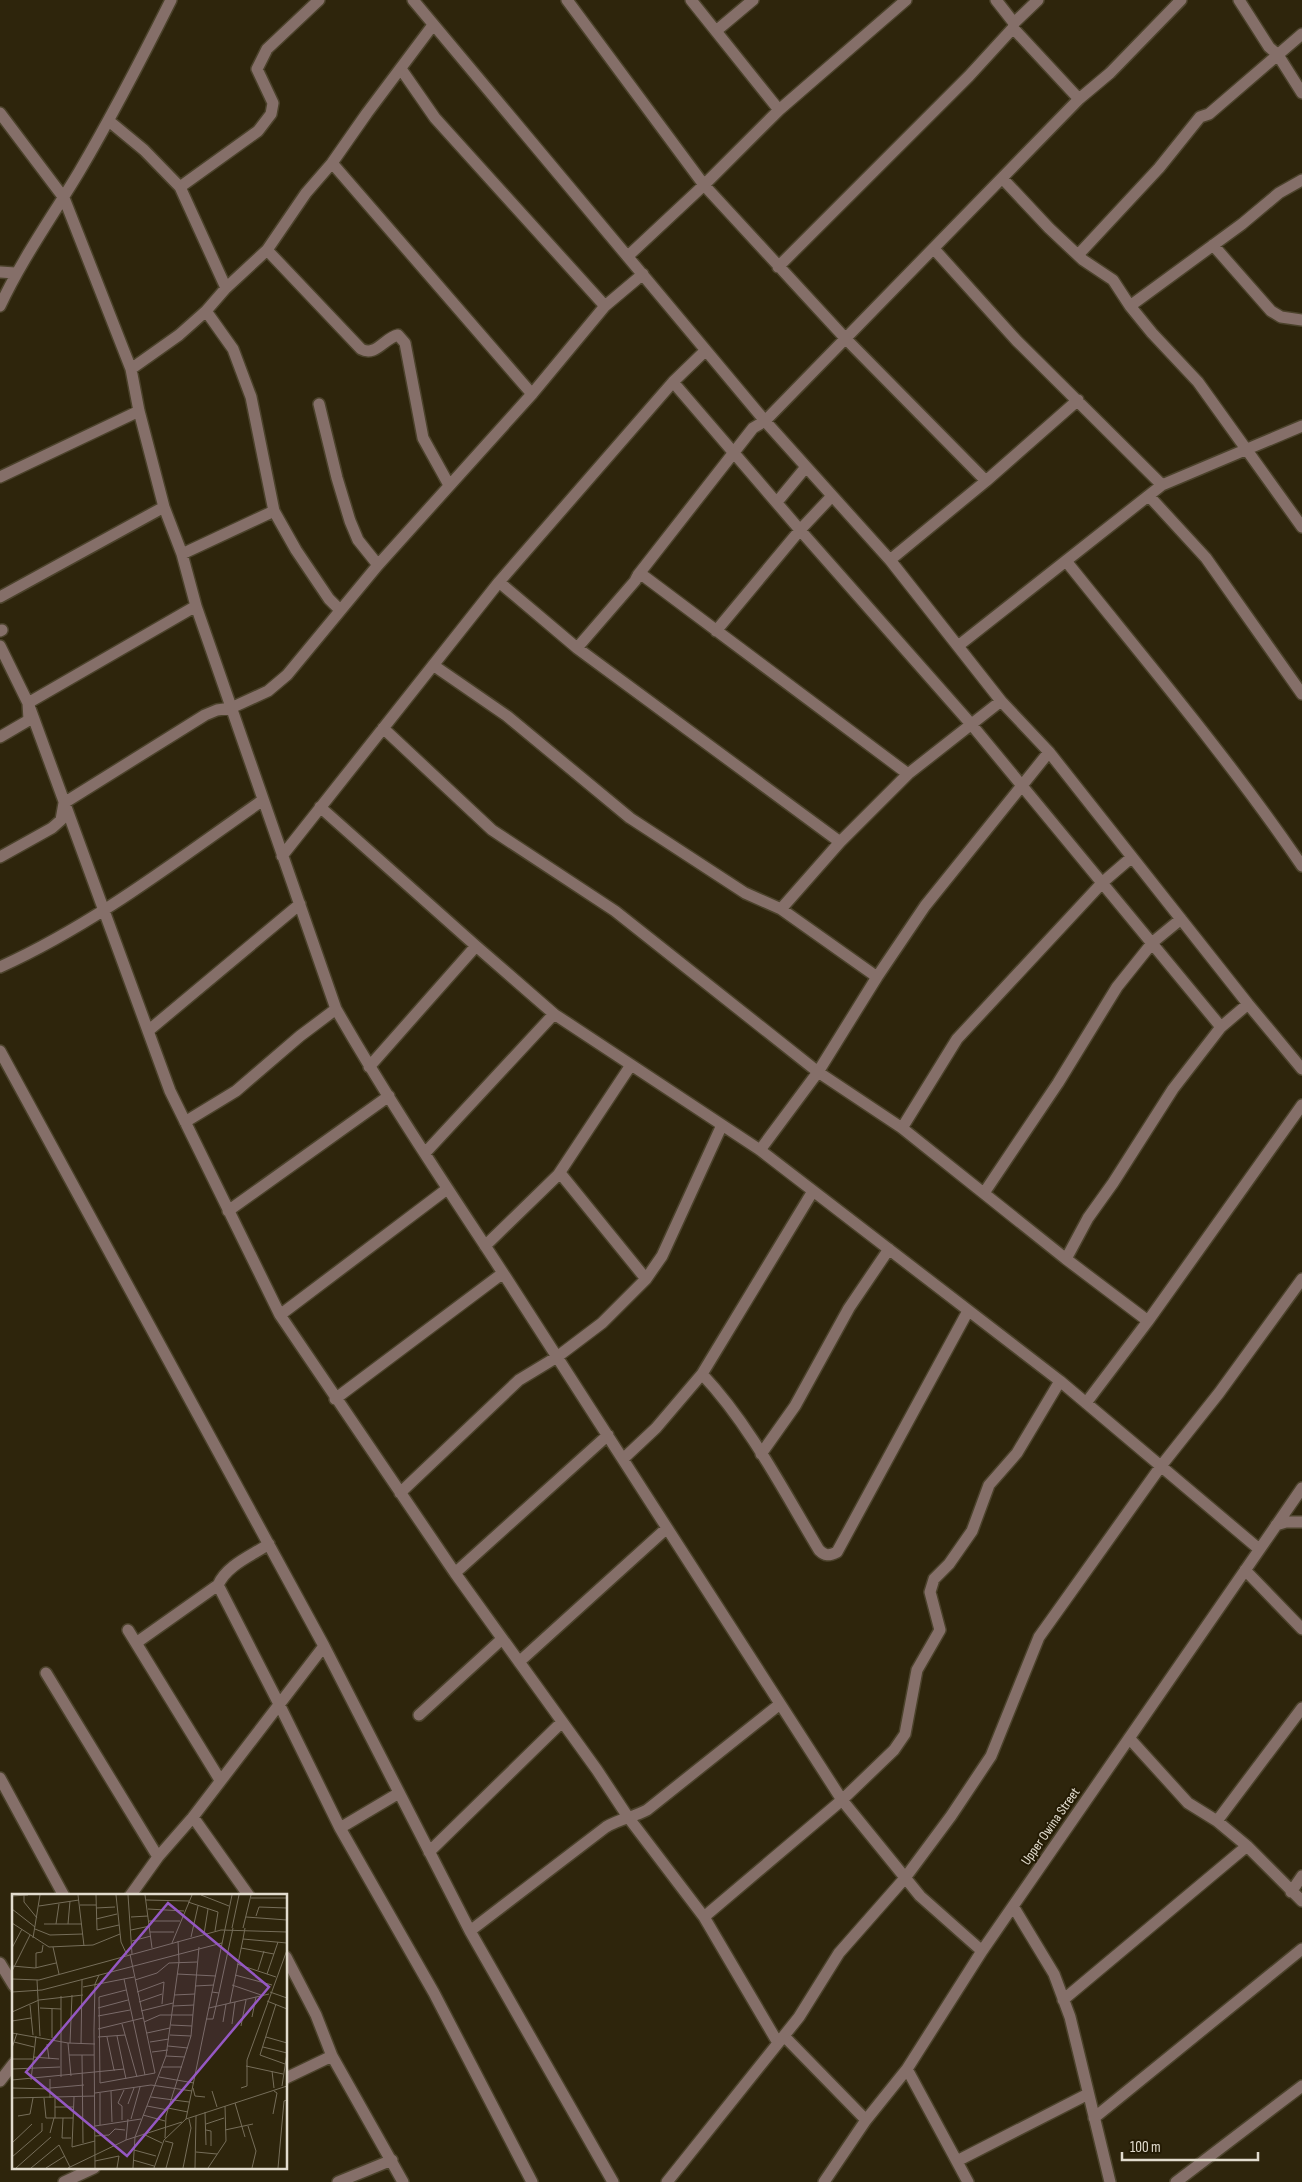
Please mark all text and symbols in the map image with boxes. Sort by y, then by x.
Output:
street label: Upper Owina Street [1017,1784,1083,1868]
inset map [12,1894,288,2170]
scale bar [1122,2130,1258,2162]
text: 100 m [1130,2138,1161,2157]

